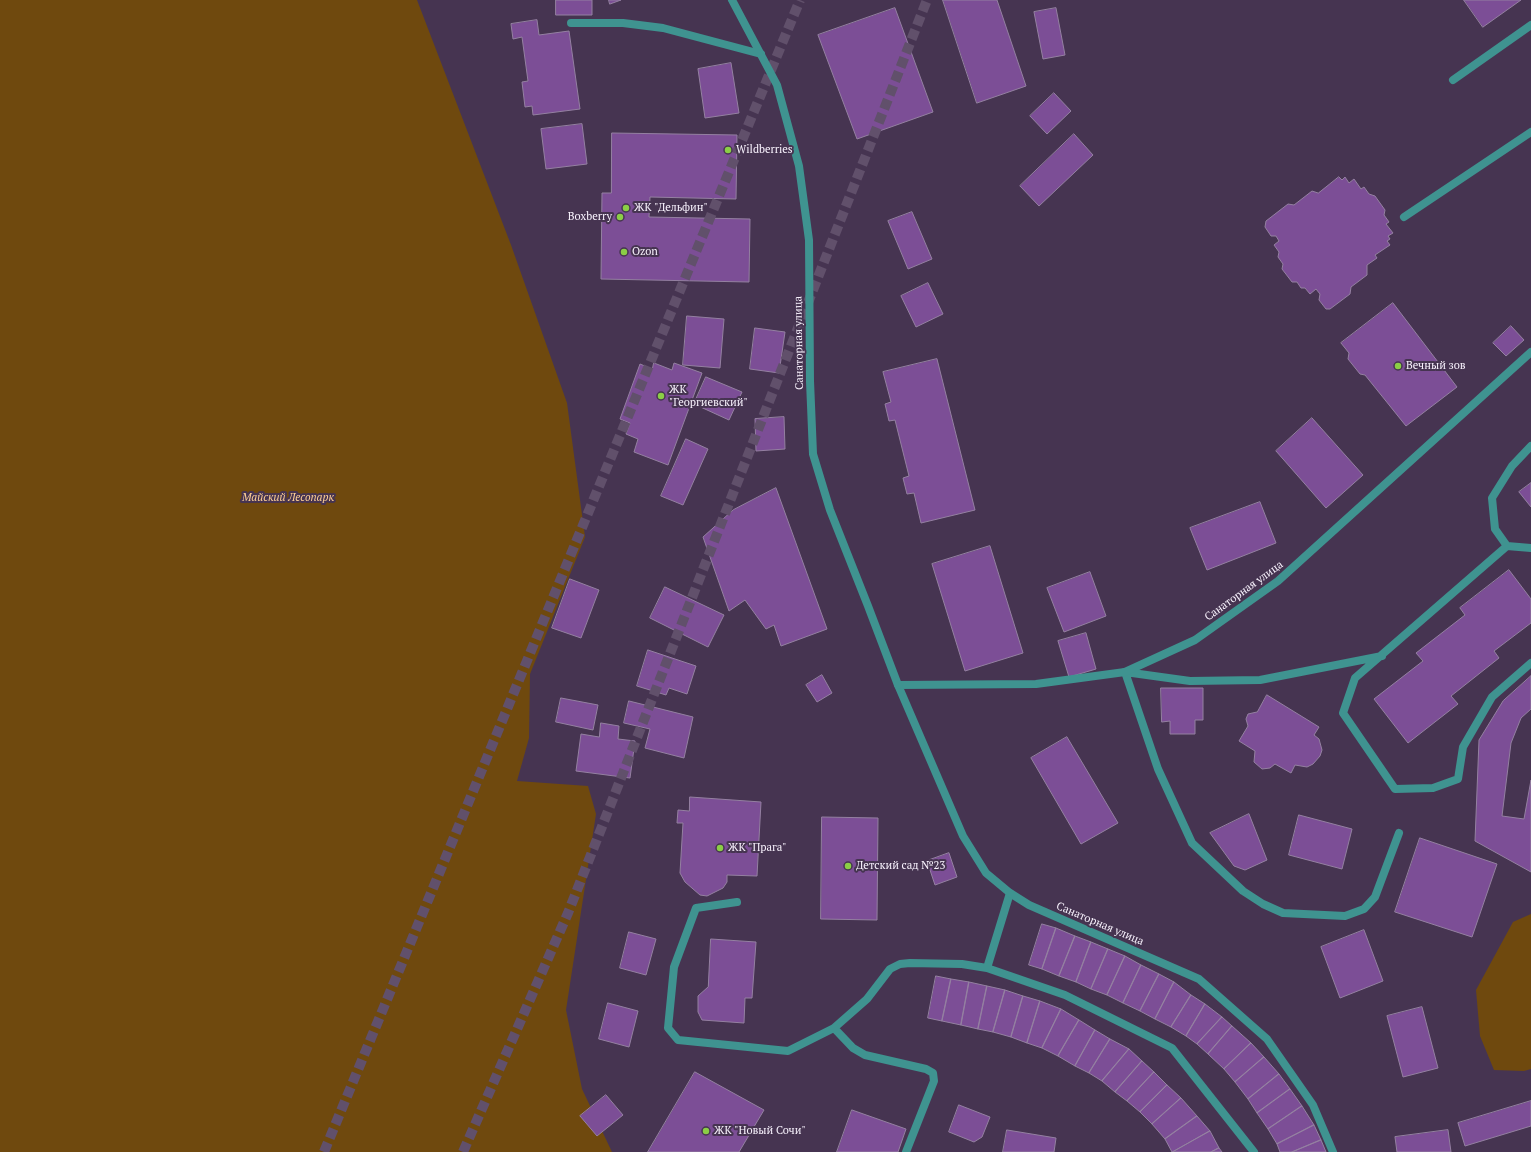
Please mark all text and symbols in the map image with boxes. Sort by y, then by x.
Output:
place label: Wildberries [736,143,793,157]
marker: Wildberries [723,145,733,155]
place label: ЖК "Дельфин" [634,201,708,215]
marker: ЖК "Дельфин" [621,203,631,213]
place label: Boxberry [568,210,612,224]
marker: Boxberry [615,212,625,222]
place label: Ozon [632,245,658,259]
marker: Ozon [619,247,629,257]
street label: Санаторная улица [792,296,806,390]
place label: Вечный зов [1406,359,1466,373]
marker: Вечный зов [1393,361,1403,371]
place label: ЖК "Георгиевский" [669,383,748,409]
marker: ЖК "Георгиевский" [656,391,666,401]
park label: Майский Лесопарк [242,491,334,505]
street label: Санаторная улица [1202,558,1286,624]
place label: ЖК "Прага" [728,841,787,855]
marker: ЖК "Прага" [715,843,725,853]
place label: Детский сад №23 [856,859,945,873]
marker: Детский сад №23 [843,861,853,871]
street label: Санаторная улица [1054,900,1146,948]
place label: ЖК "Новый Сочи" [714,1124,806,1138]
marker: ЖК "Новый Сочи" [701,1126,711,1136]

